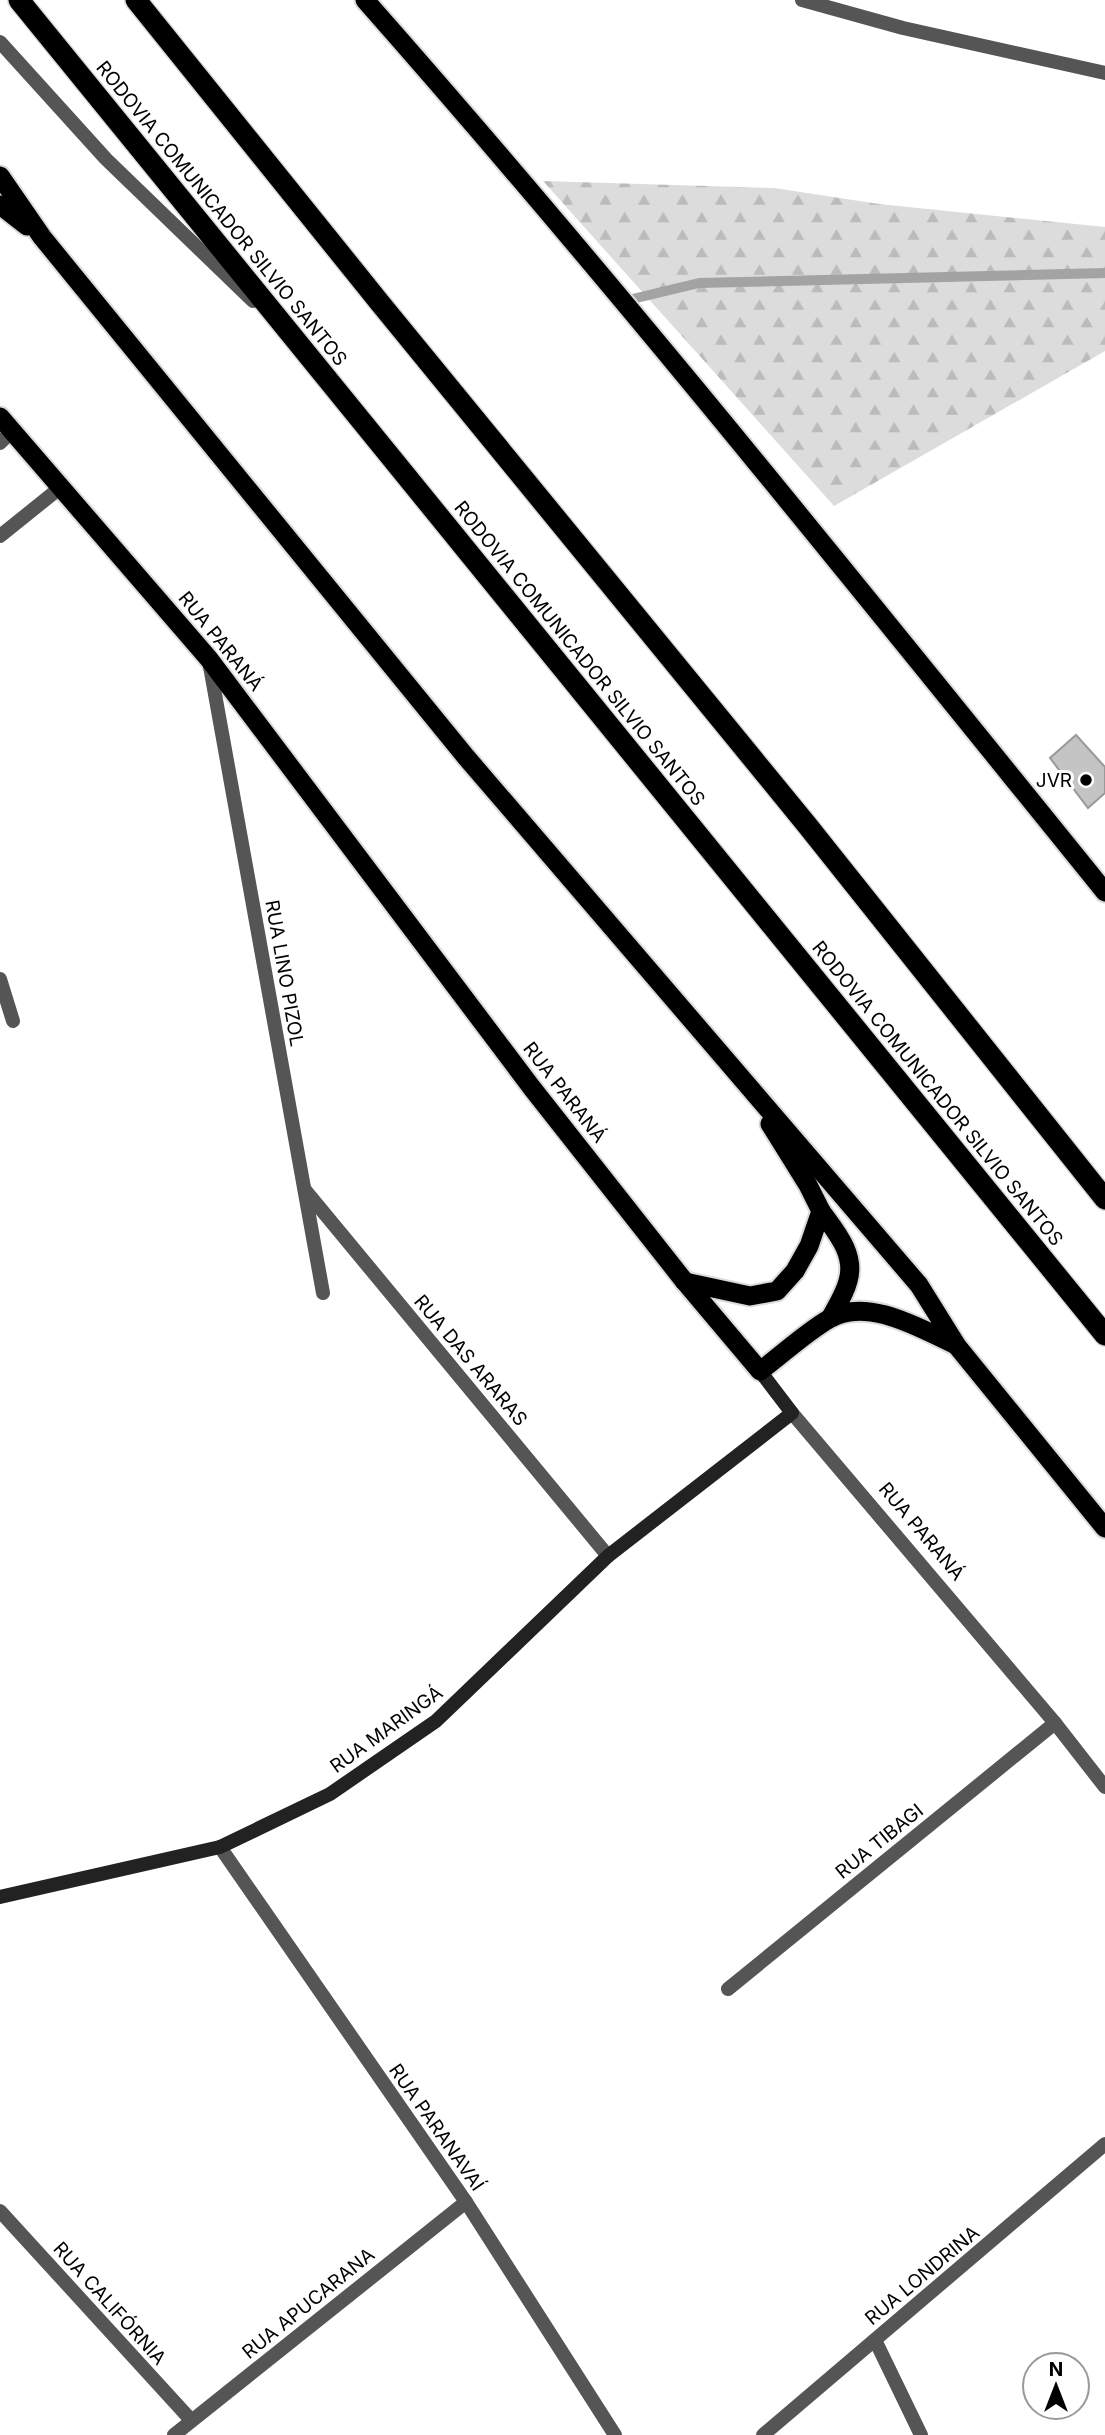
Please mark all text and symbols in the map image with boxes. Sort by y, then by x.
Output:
street label: RODOVIA COMUNICADOR SILVIO SANTOS [91,56,352,370]
street label: RODOVIA COMUNICADOR SILVIO SANTOS [449,496,710,810]
street label: RUA PARANÁ [174,586,268,696]
place label: JVR [1036,769,1072,792]
marker: JVR [1078,772,1094,788]
street label: RUA LINO PIZOL [260,898,309,1048]
street label: RODOVIA COMUNICADOR SILVIO SANTOS [807,936,1068,1250]
street label: RUA PARANÁ [518,1037,612,1147]
street label: RUA DAS ARARAS [409,1290,532,1431]
street label: RUA PARANÁ [874,1477,970,1585]
street label: RUA MARINGÁ [325,1680,447,1778]
street label: RUA TIBAGI [831,1799,928,1884]
street label: RUA PARANAVAÍ [384,2059,490,2195]
street label: RUA LONDRINA [861,2221,984,2330]
street label: RUA CALIFÓRNIA [48,2237,171,2370]
street label: RUA APUCARANA [238,2243,379,2364]
north arrow [1021,2351,1091,2421]
text: N [1049,2358,1063,2381]

